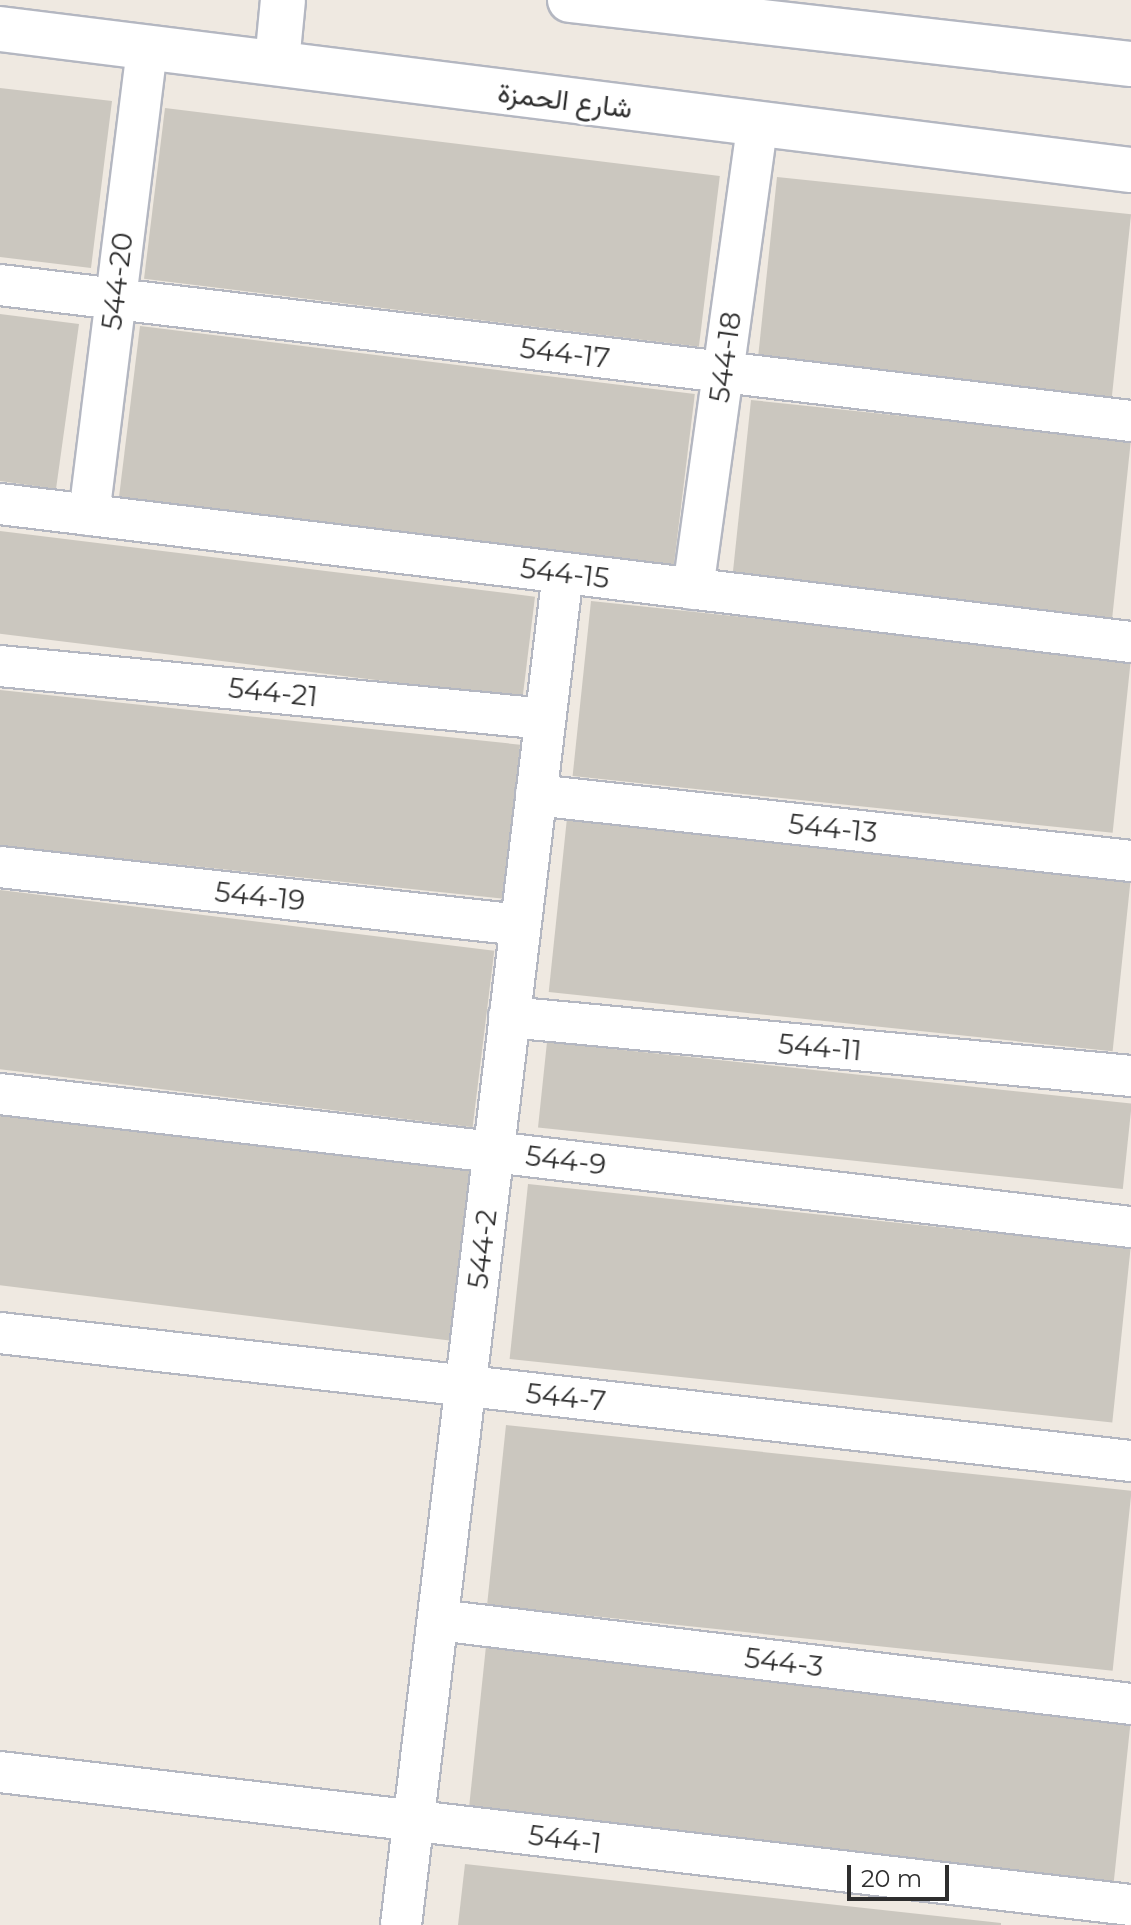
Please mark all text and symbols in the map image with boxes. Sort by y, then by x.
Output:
street label: شارع الحمزة [496,75,634,125]
street label: 544-20 [94,230,140,332]
street label: 544-18 [702,309,748,405]
street label: 544-17 [518,331,612,375]
street label: 544-15 [519,551,611,595]
street label: 544-21 [227,671,319,713]
street label: 544-13 [787,807,879,849]
street label: 544-19 [213,875,307,917]
street label: 544-11 [777,1027,863,1067]
street label: 544-9 [524,1138,608,1182]
street label: 544-2 [460,1208,504,1290]
street label: 544-7 [524,1376,608,1418]
street label: 544-3 [743,1641,825,1683]
street label: 544-1 [526,1818,604,1860]
scale bar [851,1849,953,1899]
text: 20 m [861,1864,922,1893]

